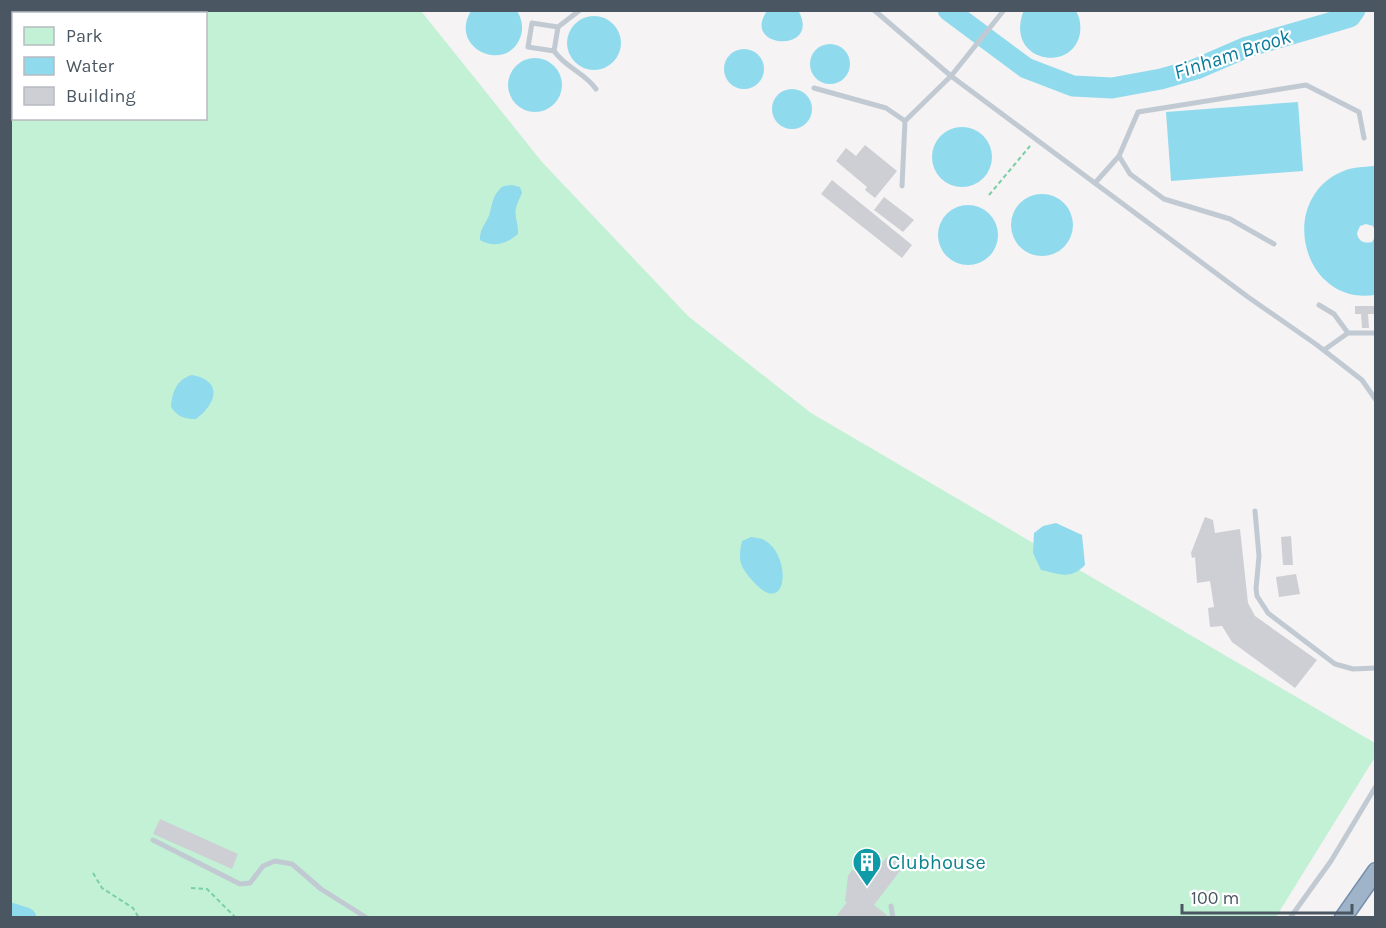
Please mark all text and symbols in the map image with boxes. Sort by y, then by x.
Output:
legend [12,12,207,120]
water label: Finham Brook [1171,24,1294,84]
text: Park [66,25,103,47]
text: Water [66,55,114,77]
text: Building [66,85,136,107]
building icon: Clubhouse [851,846,883,888]
place label: Clubhouse [888,851,986,874]
scale bar [1182,877,1352,915]
text: 100 m [1191,887,1239,909]

